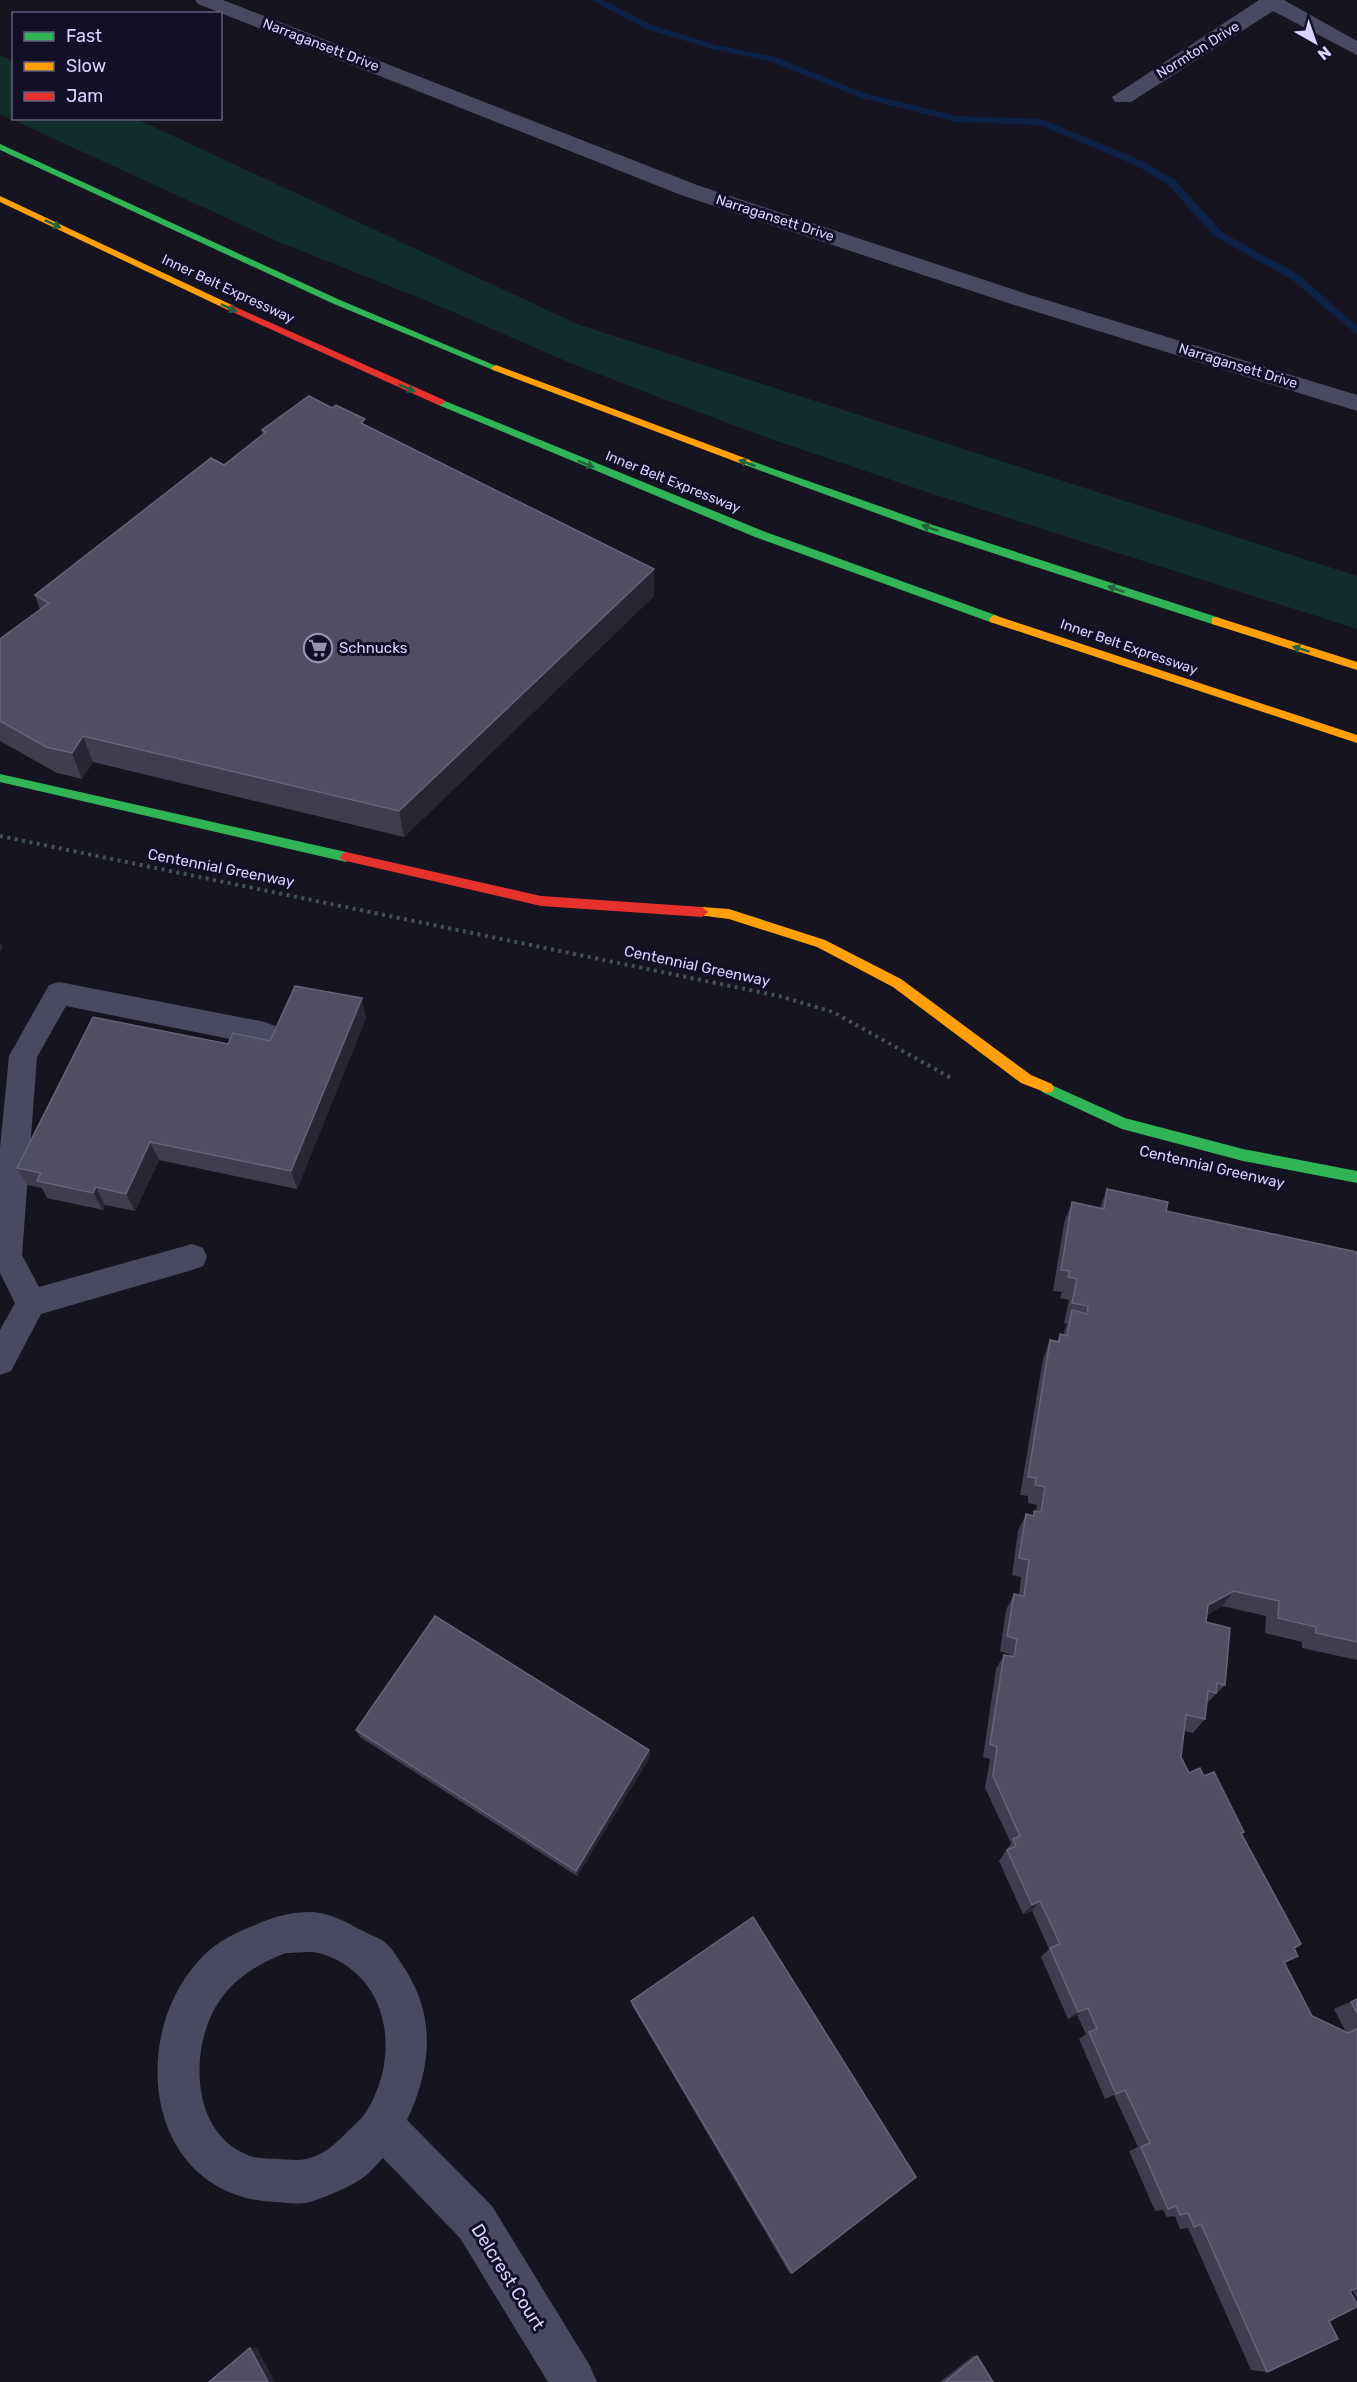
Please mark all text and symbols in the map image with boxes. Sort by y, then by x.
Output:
legend [12,12,222,120]
north arrow [1285,12,1345,72]
street label: Narragansett Drive [260,15,382,75]
street label: Normton Drive [1153,18,1243,82]
text: Fast [66,25,102,47]
text: N [1314,42,1335,64]
text: Slow [66,55,106,77]
text: Jam [66,85,103,107]
street label: Narragansett Drive [714,191,836,245]
one-way arrow [44,219,61,229]
street label: Inner Belt Expressway [159,251,297,327]
one-way arrow [220,303,237,312]
street label: Narragansett Drive [1177,340,1300,392]
one-way arrow [398,383,416,393]
street label: Inner Belt Expressway [603,447,743,517]
one-way arrow [737,458,755,468]
one-way arrow [577,460,595,469]
one-way arrow [921,523,939,532]
one-way arrow [1107,584,1125,593]
street label: Inner Belt Expressway [1058,615,1200,679]
supermarket icon: Schnucks [302,632,334,664]
place label: Schnucks [339,639,408,657]
one-way arrow [1292,644,1310,653]
street label: Centennial Greenway [146,845,296,891]
street label: Centennial Greenway [622,942,772,990]
street label: Centennial Greenway [1137,1141,1287,1193]
street label: Delcrest Court [467,2220,549,2334]

